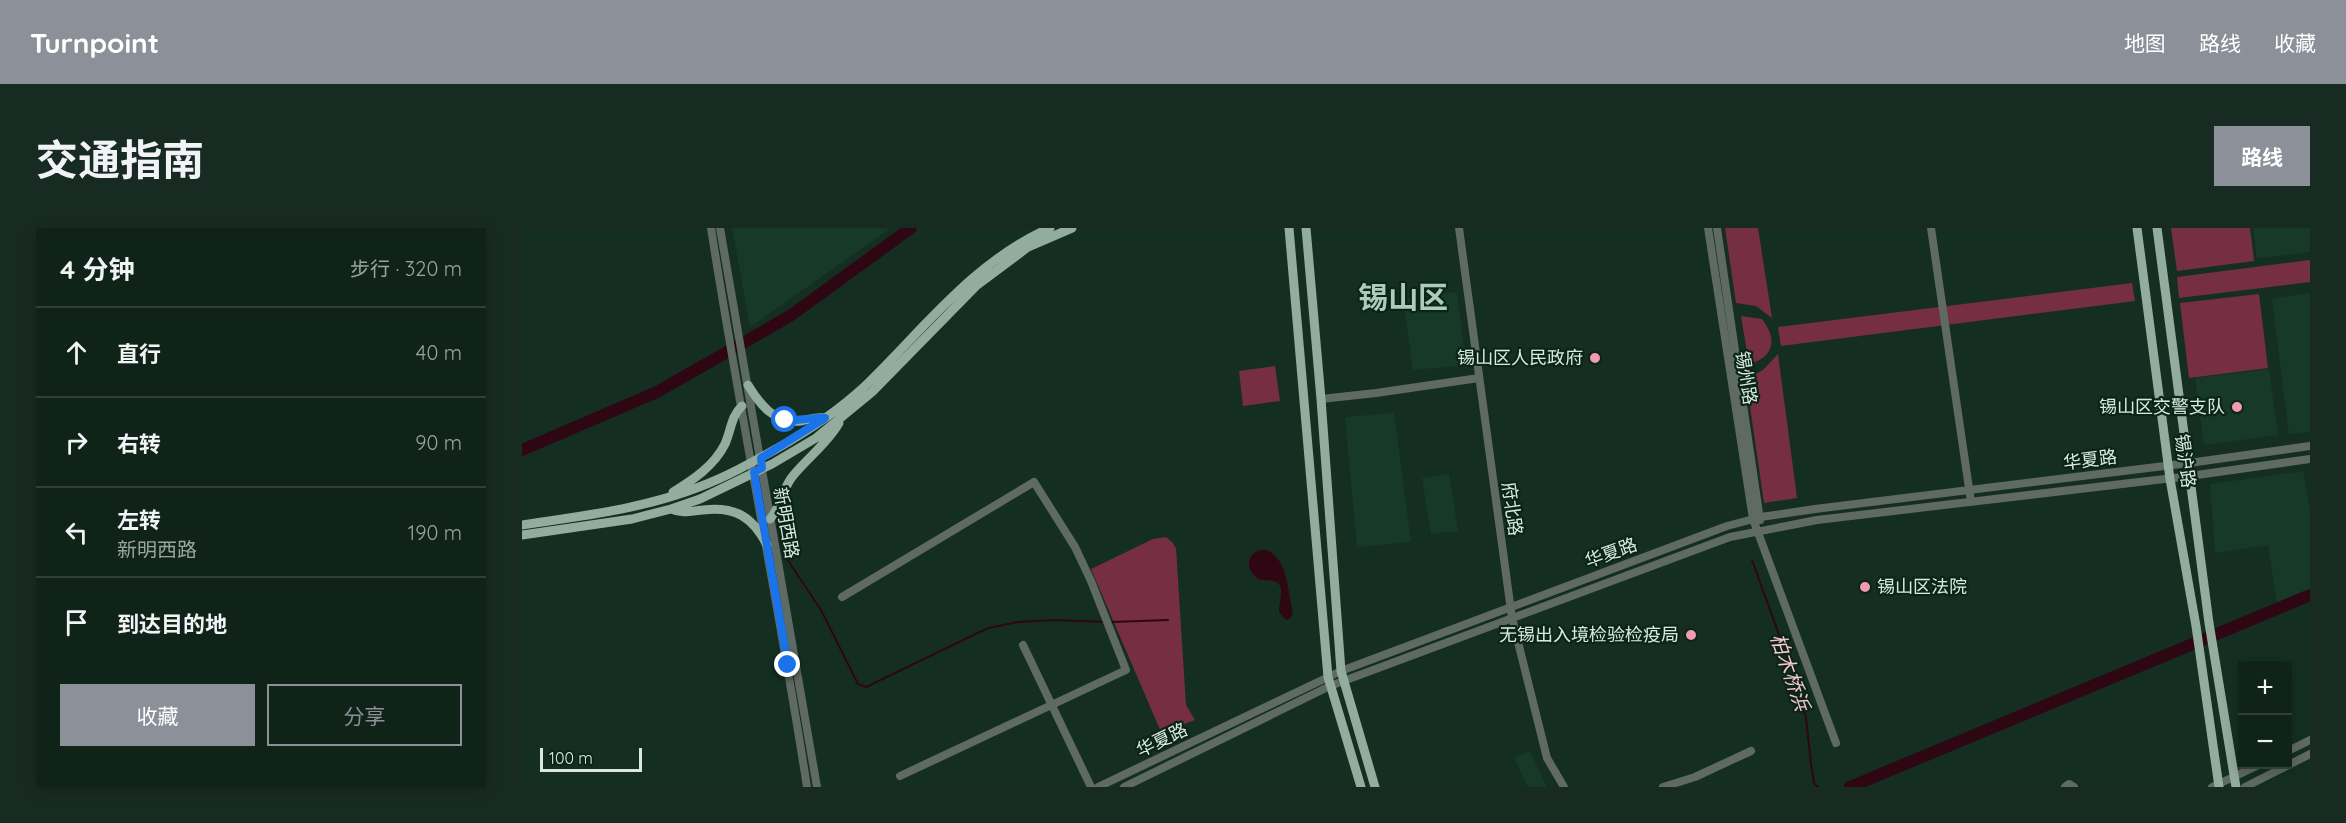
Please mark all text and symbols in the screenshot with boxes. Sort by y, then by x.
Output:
text: Turnpoint [30,25,159,60]
text: 地图 [2124,30,2166,56]
text: 路线 [2199,30,2241,56]
text: 收藏 [2274,30,2316,56]
button: 路线 [2214,126,2310,186]
text: 交通指南 [36,133,204,186]
text: 4 分钟 [60,253,135,286]
text: 步行 · 320 m [350,256,462,281]
district label: 锡山区 [1358,278,1448,316]
icon: ahead [60,336,93,369]
text: 直行 [117,340,161,368]
text: 40 m [416,340,462,365]
place label: 锡山区人民政府 [1457,346,1583,369]
street label: 锡州路 [1731,349,1762,406]
marker: 锡山区人民政府 [1588,351,1602,365]
place label: 锡山区交警支队 [2099,395,2225,418]
marker: 锡山区交警支队 [2230,400,2244,414]
route start [771,406,797,432]
icon: right [60,426,93,459]
text: 右转 [117,430,161,458]
text: 90 m [415,430,462,455]
street label: 锡沪路 [2170,433,2201,489]
street label: 华夏路 [2062,445,2118,474]
street label: 府北路 [1497,481,1528,537]
street label: 新明西路 [769,485,804,560]
text: 左转 [117,506,161,534]
icon: left [60,516,93,549]
text: 190 m [408,520,462,545]
street label: 华夏路 [1582,532,1640,573]
text: 新明西路 [117,537,197,562]
place label: 锡山区法院 [1877,575,1967,598]
marker: 锡山区法院 [1858,580,1872,594]
icon: arrive [60,606,93,639]
text: 到达目的地 [117,610,227,638]
place label: 无锡出入境检验检疫局 [1499,623,1679,646]
marker: 无锡出入境检验检疫局 [1684,628,1698,642]
water label: 柏木桥浜 [1766,630,1816,716]
route end [774,651,800,677]
map controls [2238,661,2292,769]
button: + [2238,661,2292,715]
button: 收藏 [60,684,255,746]
button: 分享 [267,684,462,746]
button: − [2238,715,2292,769]
street label: 华夏路 [1132,717,1191,762]
scale bar [540,745,642,772]
text: 100 m [549,748,593,768]

